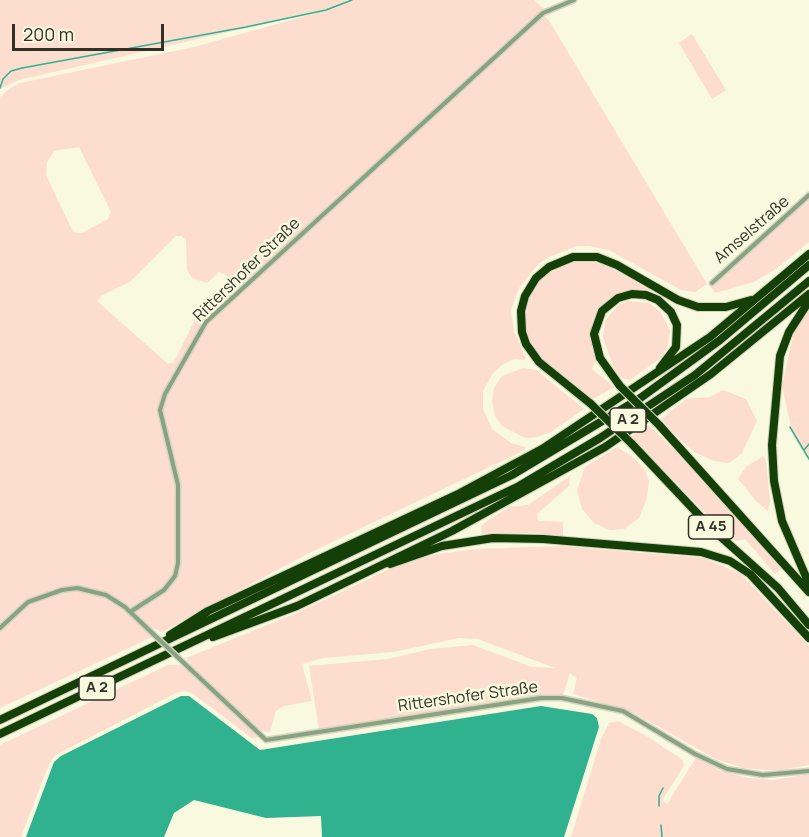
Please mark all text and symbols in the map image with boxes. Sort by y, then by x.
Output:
scale bar [15,12,166,50]
text: 200 m [23,22,74,46]
street label: Amselstraße [711,192,793,268]
street label: Rittershofer Straße [190,214,304,326]
road number: A 2 [610,408,646,432]
road number: A 45 [688,515,734,539]
road number: A 2 [79,676,115,700]
street label: Rittershofer Straße [397,678,539,716]

